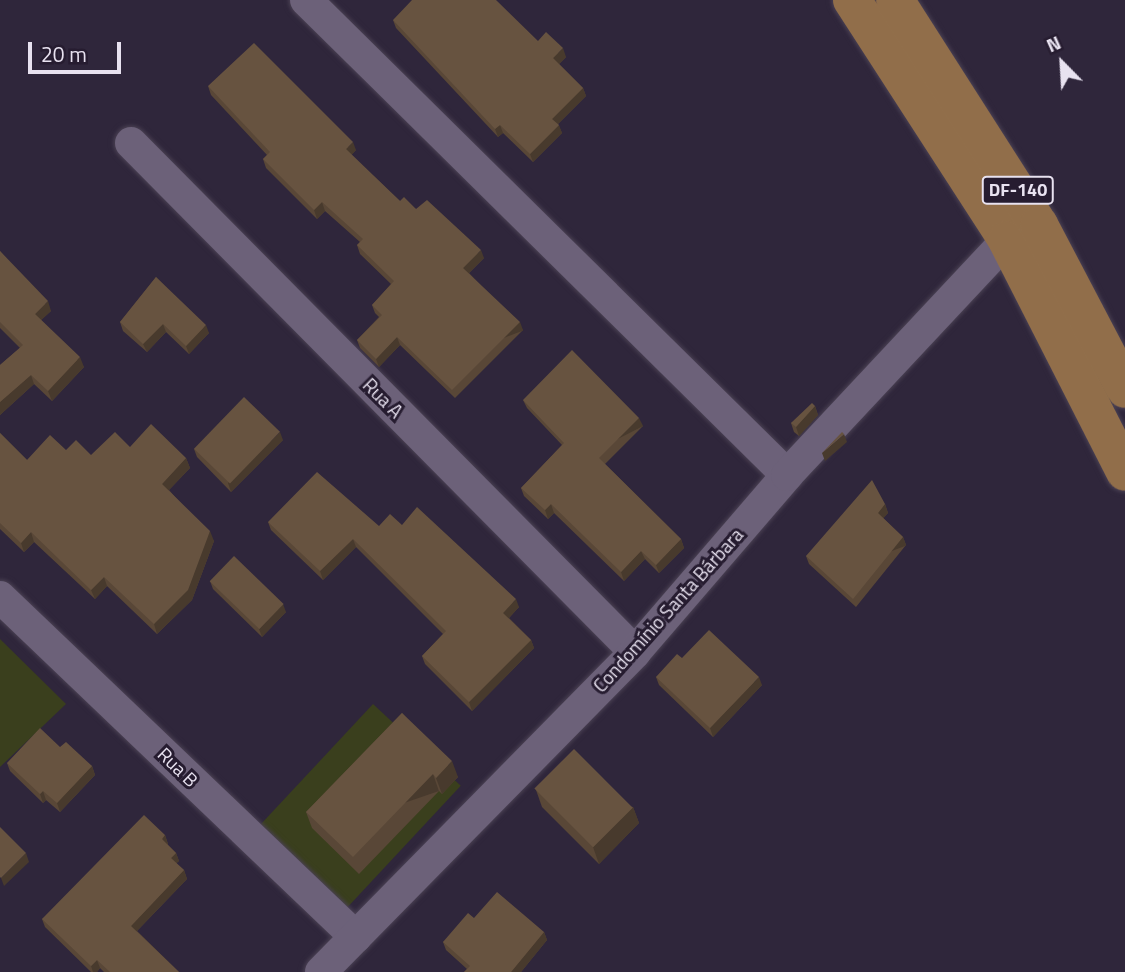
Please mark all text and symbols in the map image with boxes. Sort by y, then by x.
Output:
text: N [1041,27,1065,59]
scale bar [32,28,124,72]
north arrow [1027,28,1097,98]
text: 20 m [41,38,87,70]
road number: DF-140 [981,176,1055,204]
street label: Rua A [358,373,408,423]
street label: Condomínio Santa Bárbara [588,523,748,697]
street label: Rua B [153,742,203,792]

